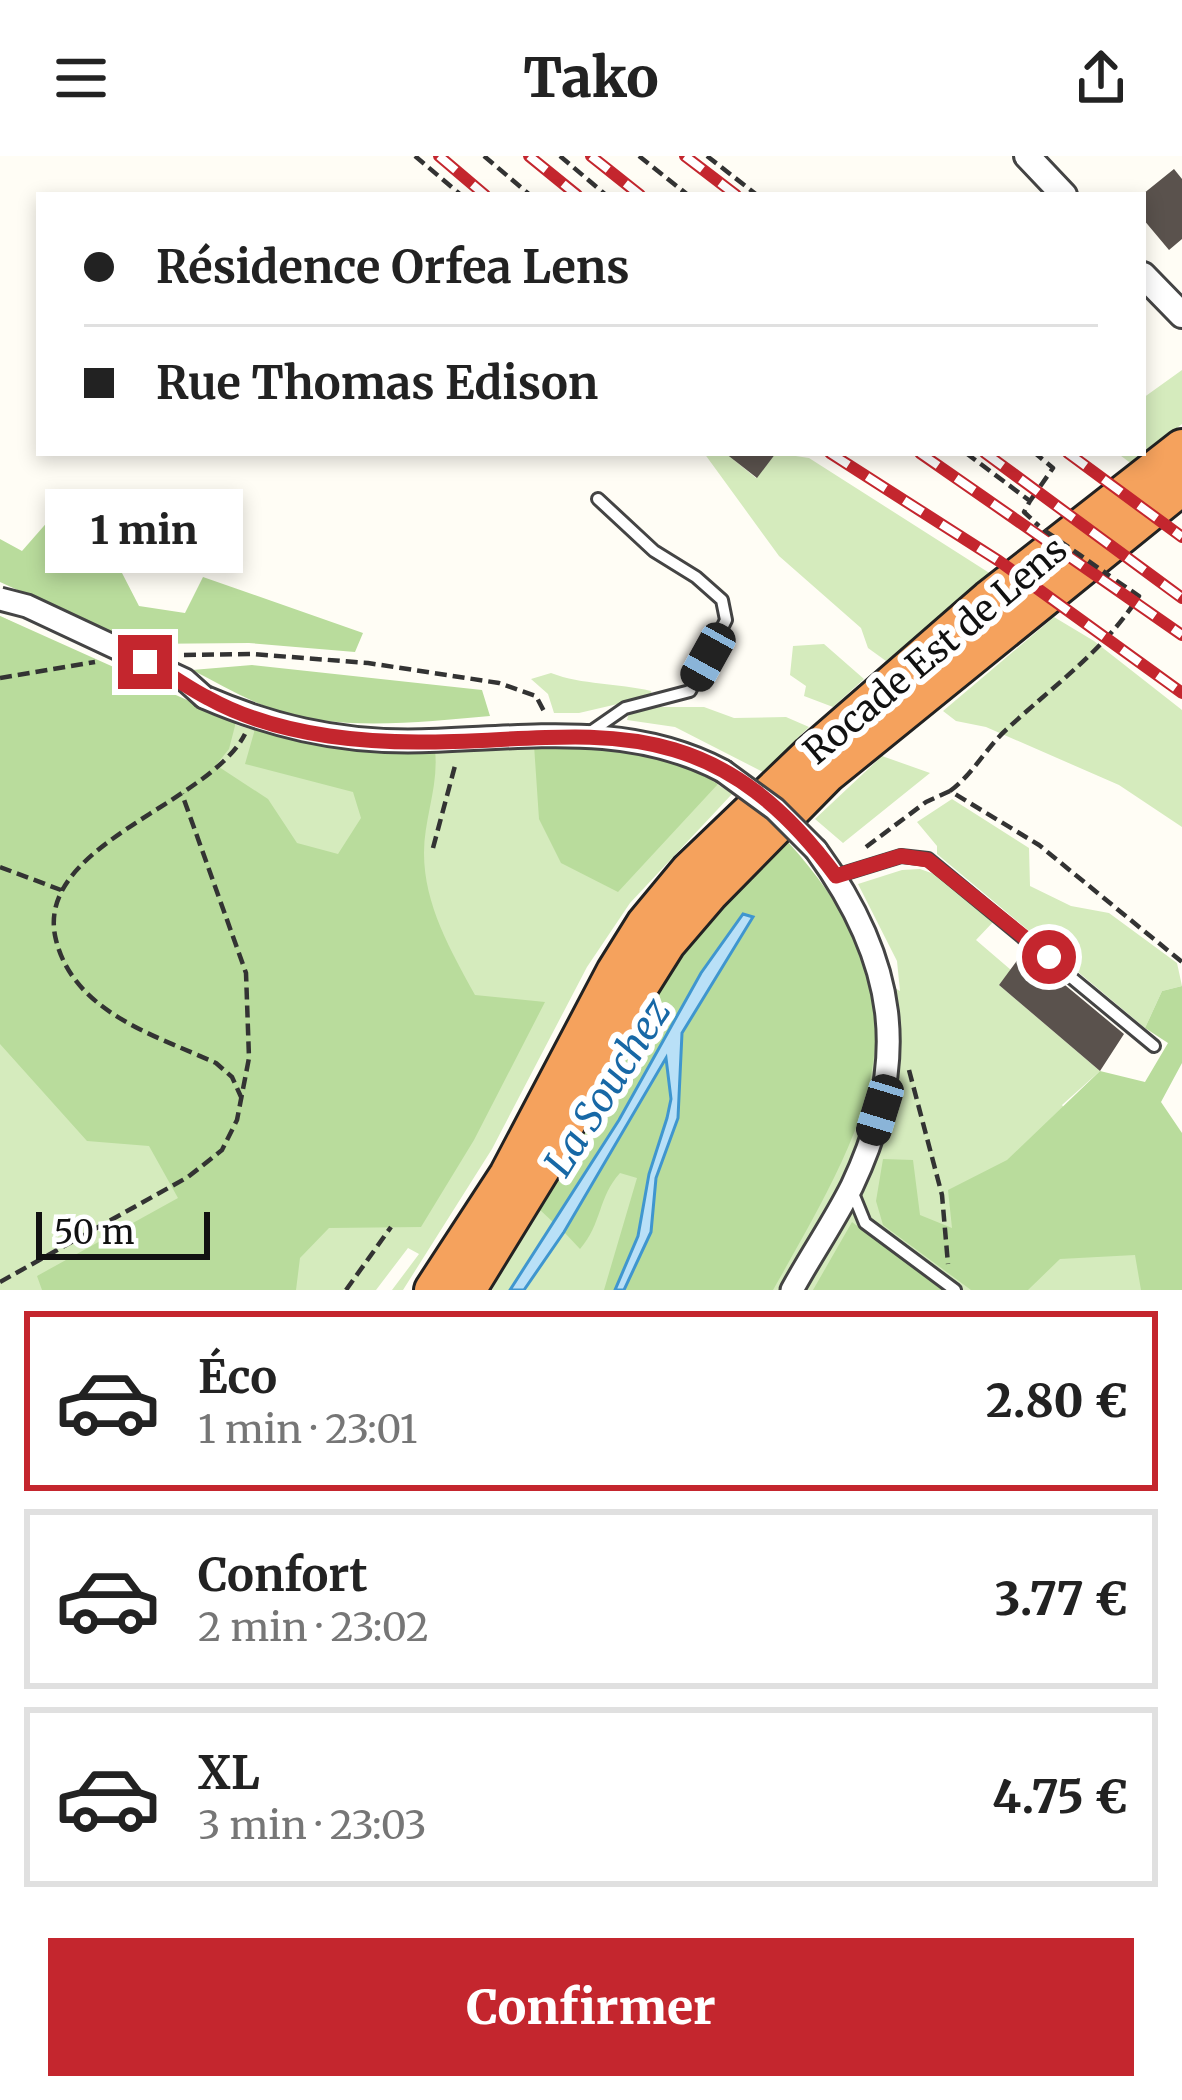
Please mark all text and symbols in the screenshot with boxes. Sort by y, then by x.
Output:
text: Tako [523,44,659,112]
icon: menu [48,45,114,111]
icon: share [1068,45,1134,111]
text: Résidence Orfea Lens [156,239,630,295]
text: Rue Thomas Edison [156,355,598,411]
callout: 1 min [46,488,244,572]
text: 1 min [91,506,197,555]
street label: Rocade Est de Lens [795,527,1076,774]
car [675,617,741,697]
route end [118,635,172,689]
route start [1022,930,1076,984]
water label: La Souchez [534,989,681,1185]
car [852,1070,908,1150]
scale bar [36,1206,210,1259]
text: 50 m [54,1212,135,1253]
icon: car [54,1347,162,1455]
text: Éco [198,1349,277,1405]
text: 2.80 € [986,1373,1128,1429]
text: 1 min · 23:01 [198,1405,418,1454]
icon: car [54,1545,162,1653]
text: Confort [198,1547,368,1603]
text: 3.77 € [995,1571,1128,1627]
text: 2 min · 23:02 [198,1603,429,1652]
icon: car [54,1743,162,1851]
text: XL [198,1745,260,1801]
text: 4.75 € [992,1769,1128,1825]
text: 3 min · 23:03 [198,1801,427,1850]
button: Confirmer [48,1938,1134,2076]

